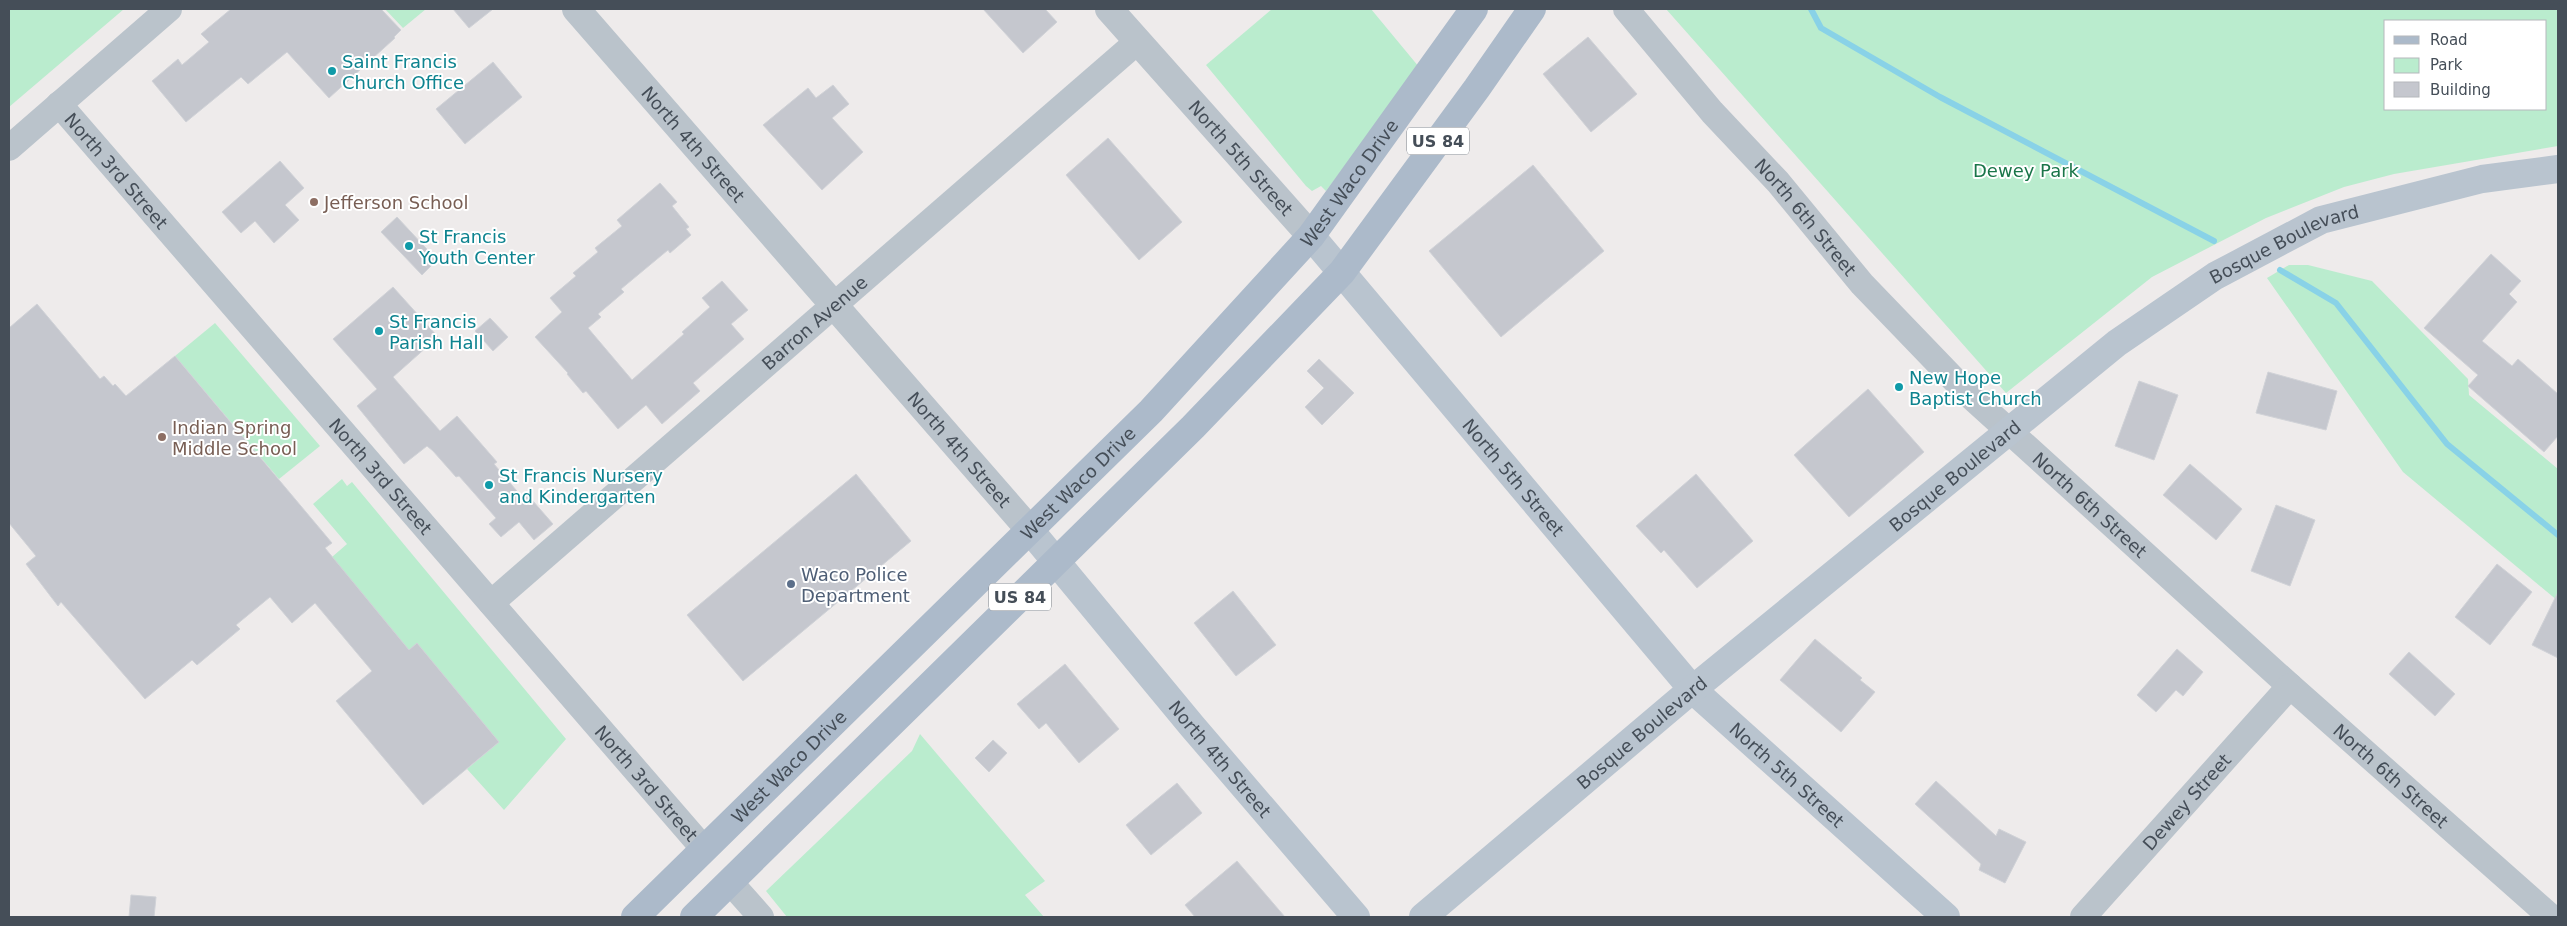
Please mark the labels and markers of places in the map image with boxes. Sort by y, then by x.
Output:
place label: Saint Francis Church Office [342,51,464,93]
marker: Saint Francis Church Office [326,65,338,77]
place label: Jefferson School [323,192,469,213]
marker: Jefferson School [308,196,320,208]
place label: St Francis Youth Center [418,226,535,268]
marker: St Francis Youth Center [403,240,415,252]
place label: St Francis Parish Hall [389,311,484,353]
marker: St Francis Parish Hall [373,325,385,337]
place label: New Hope Baptist Church [1909,367,2042,409]
marker: New Hope Baptist Church [1893,381,1905,393]
place label: Indian Spring Middle School [172,417,297,459]
marker: Indian Spring Middle School [156,431,168,443]
place label: St Francis Nursery and Kindergarten [499,465,663,507]
marker: St Francis Nursery and Kindergarten [483,479,495,491]
place label: Waco Police Department [801,564,910,606]
marker: Waco Police Department [785,578,797,590]

